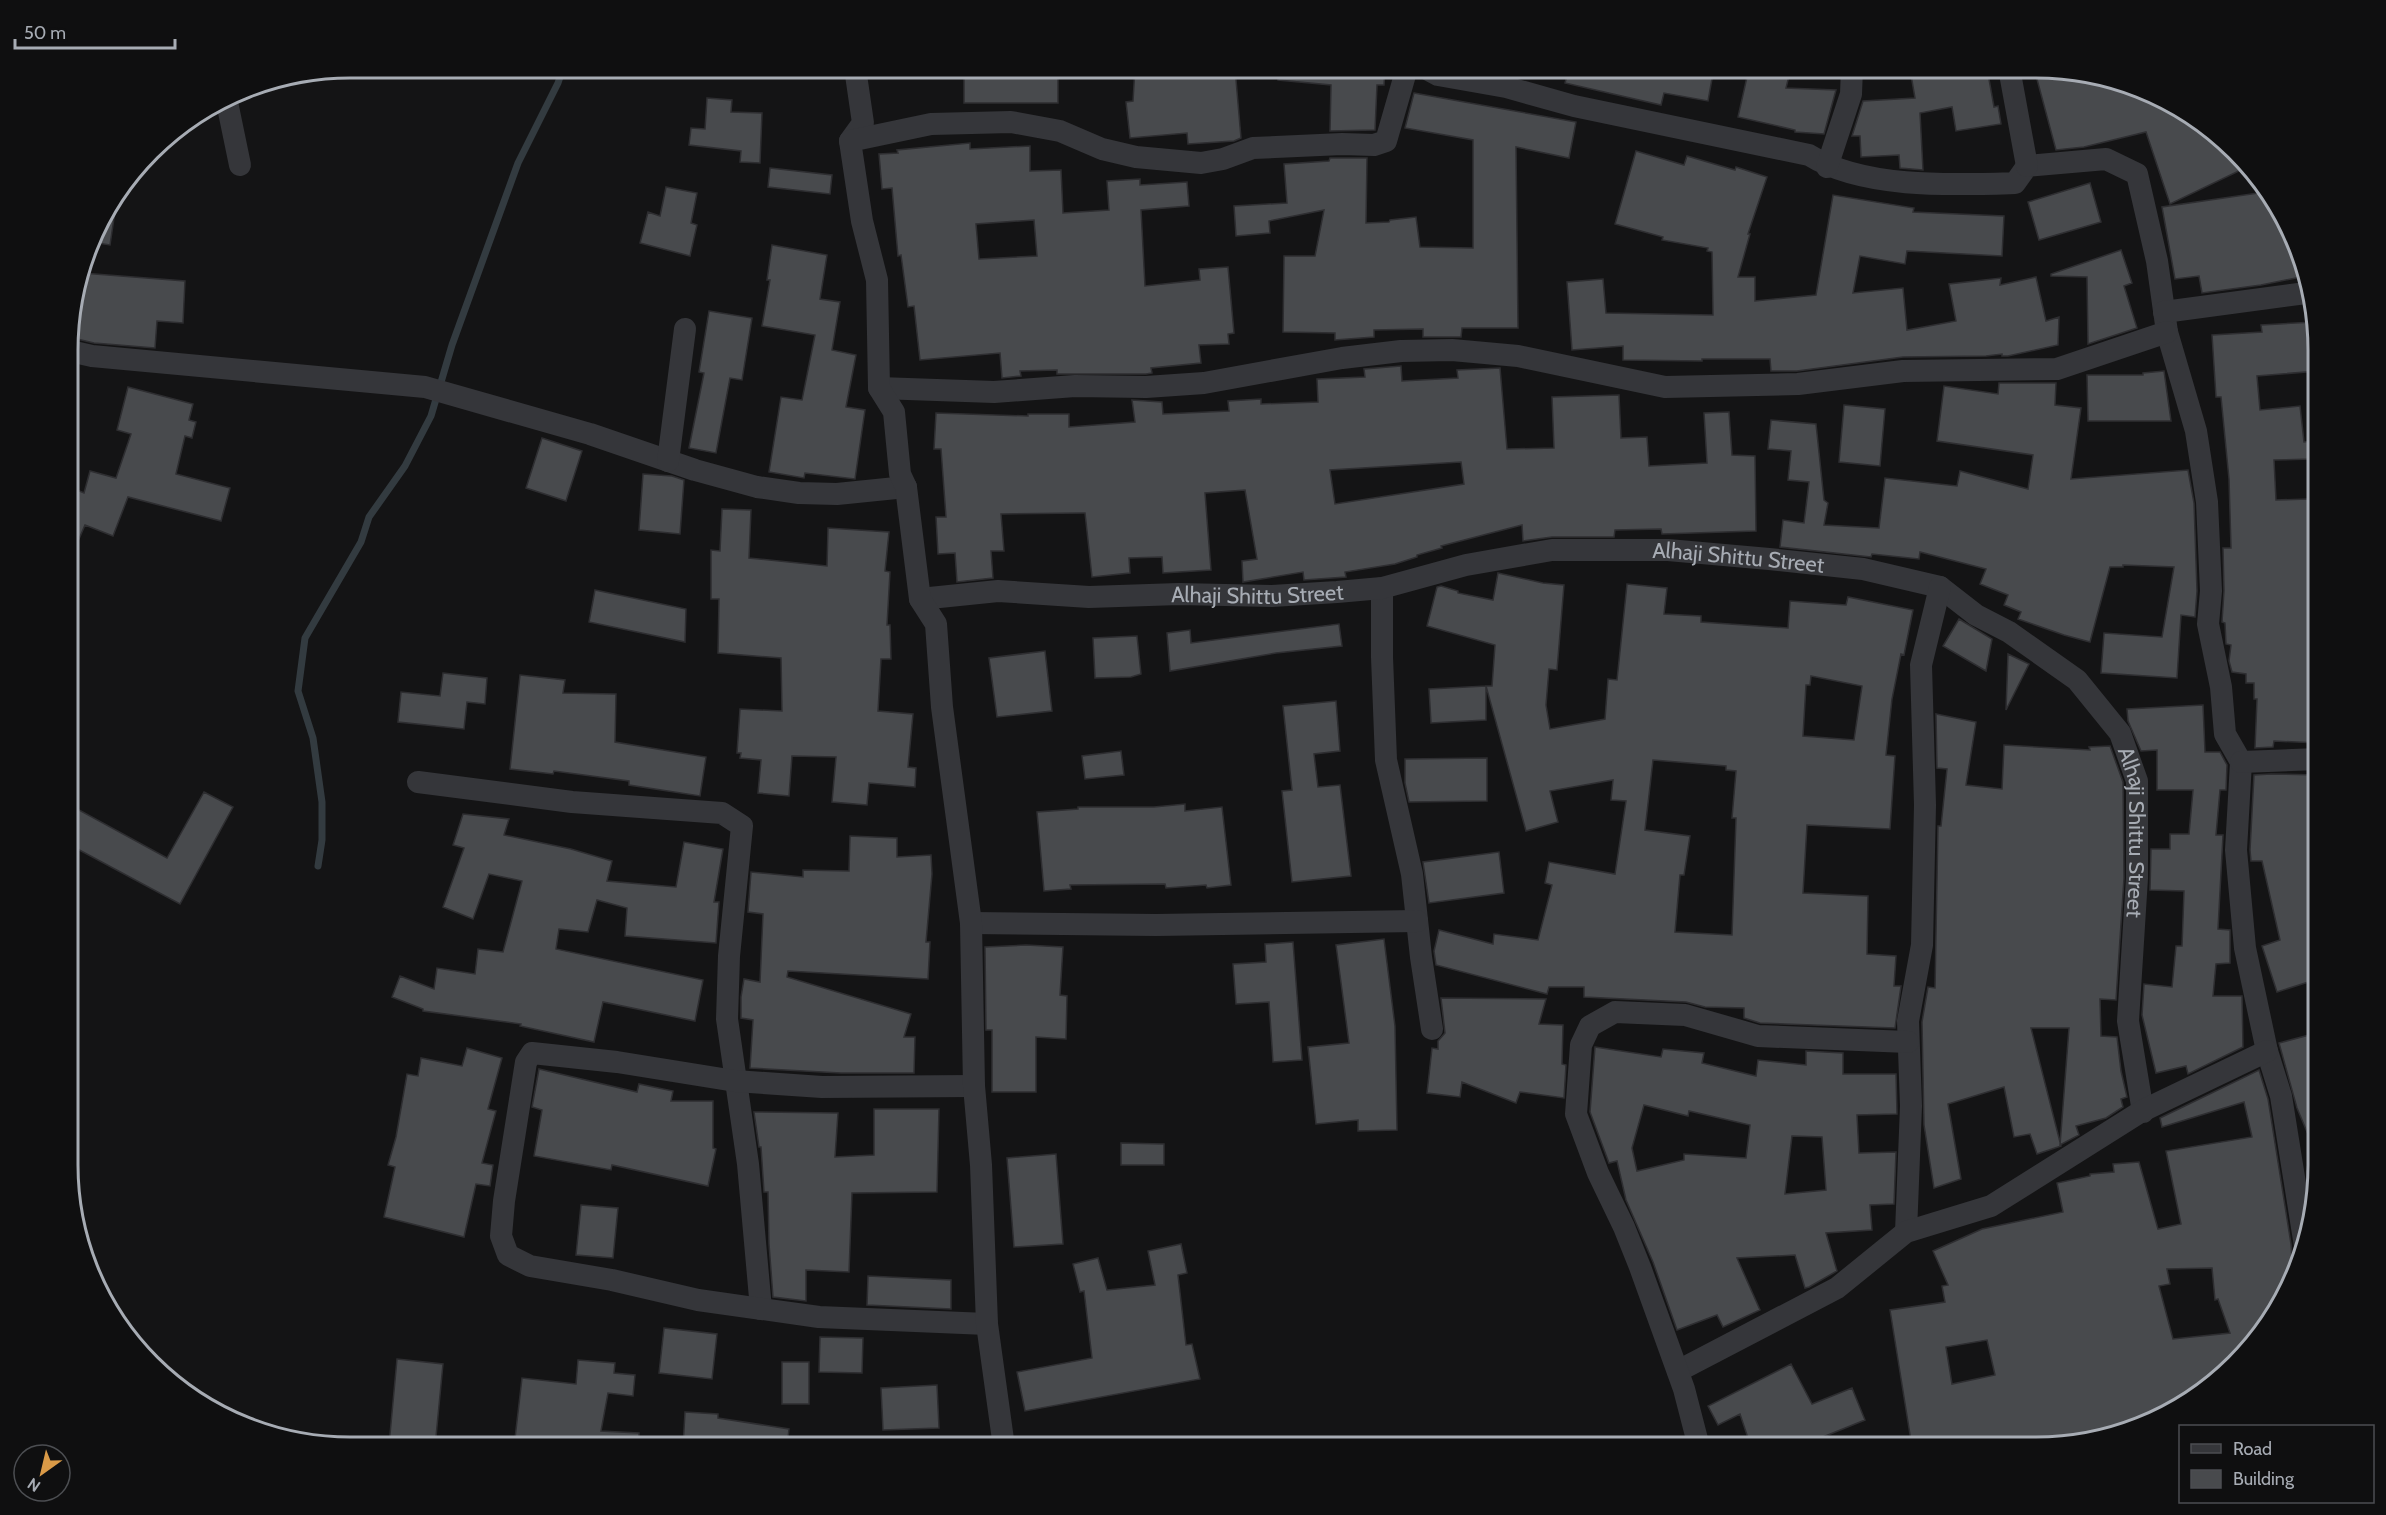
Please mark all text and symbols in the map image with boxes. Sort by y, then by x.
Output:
scale bar [15,12,176,50]
text: 50 m [24,22,66,44]
street label: Alhaji Shittu Street [1652,537,1826,579]
street label: Alhaji Shittu Street [1171,578,1345,610]
street label: Alhaji Shittu Street [2112,743,2151,919]
legend [2179,1425,2374,1503]
text: Road [2233,1438,2272,1460]
north arrow [12,1443,72,1503]
text: Building [2233,1468,2295,1490]
text: N [24,1474,44,1496]

